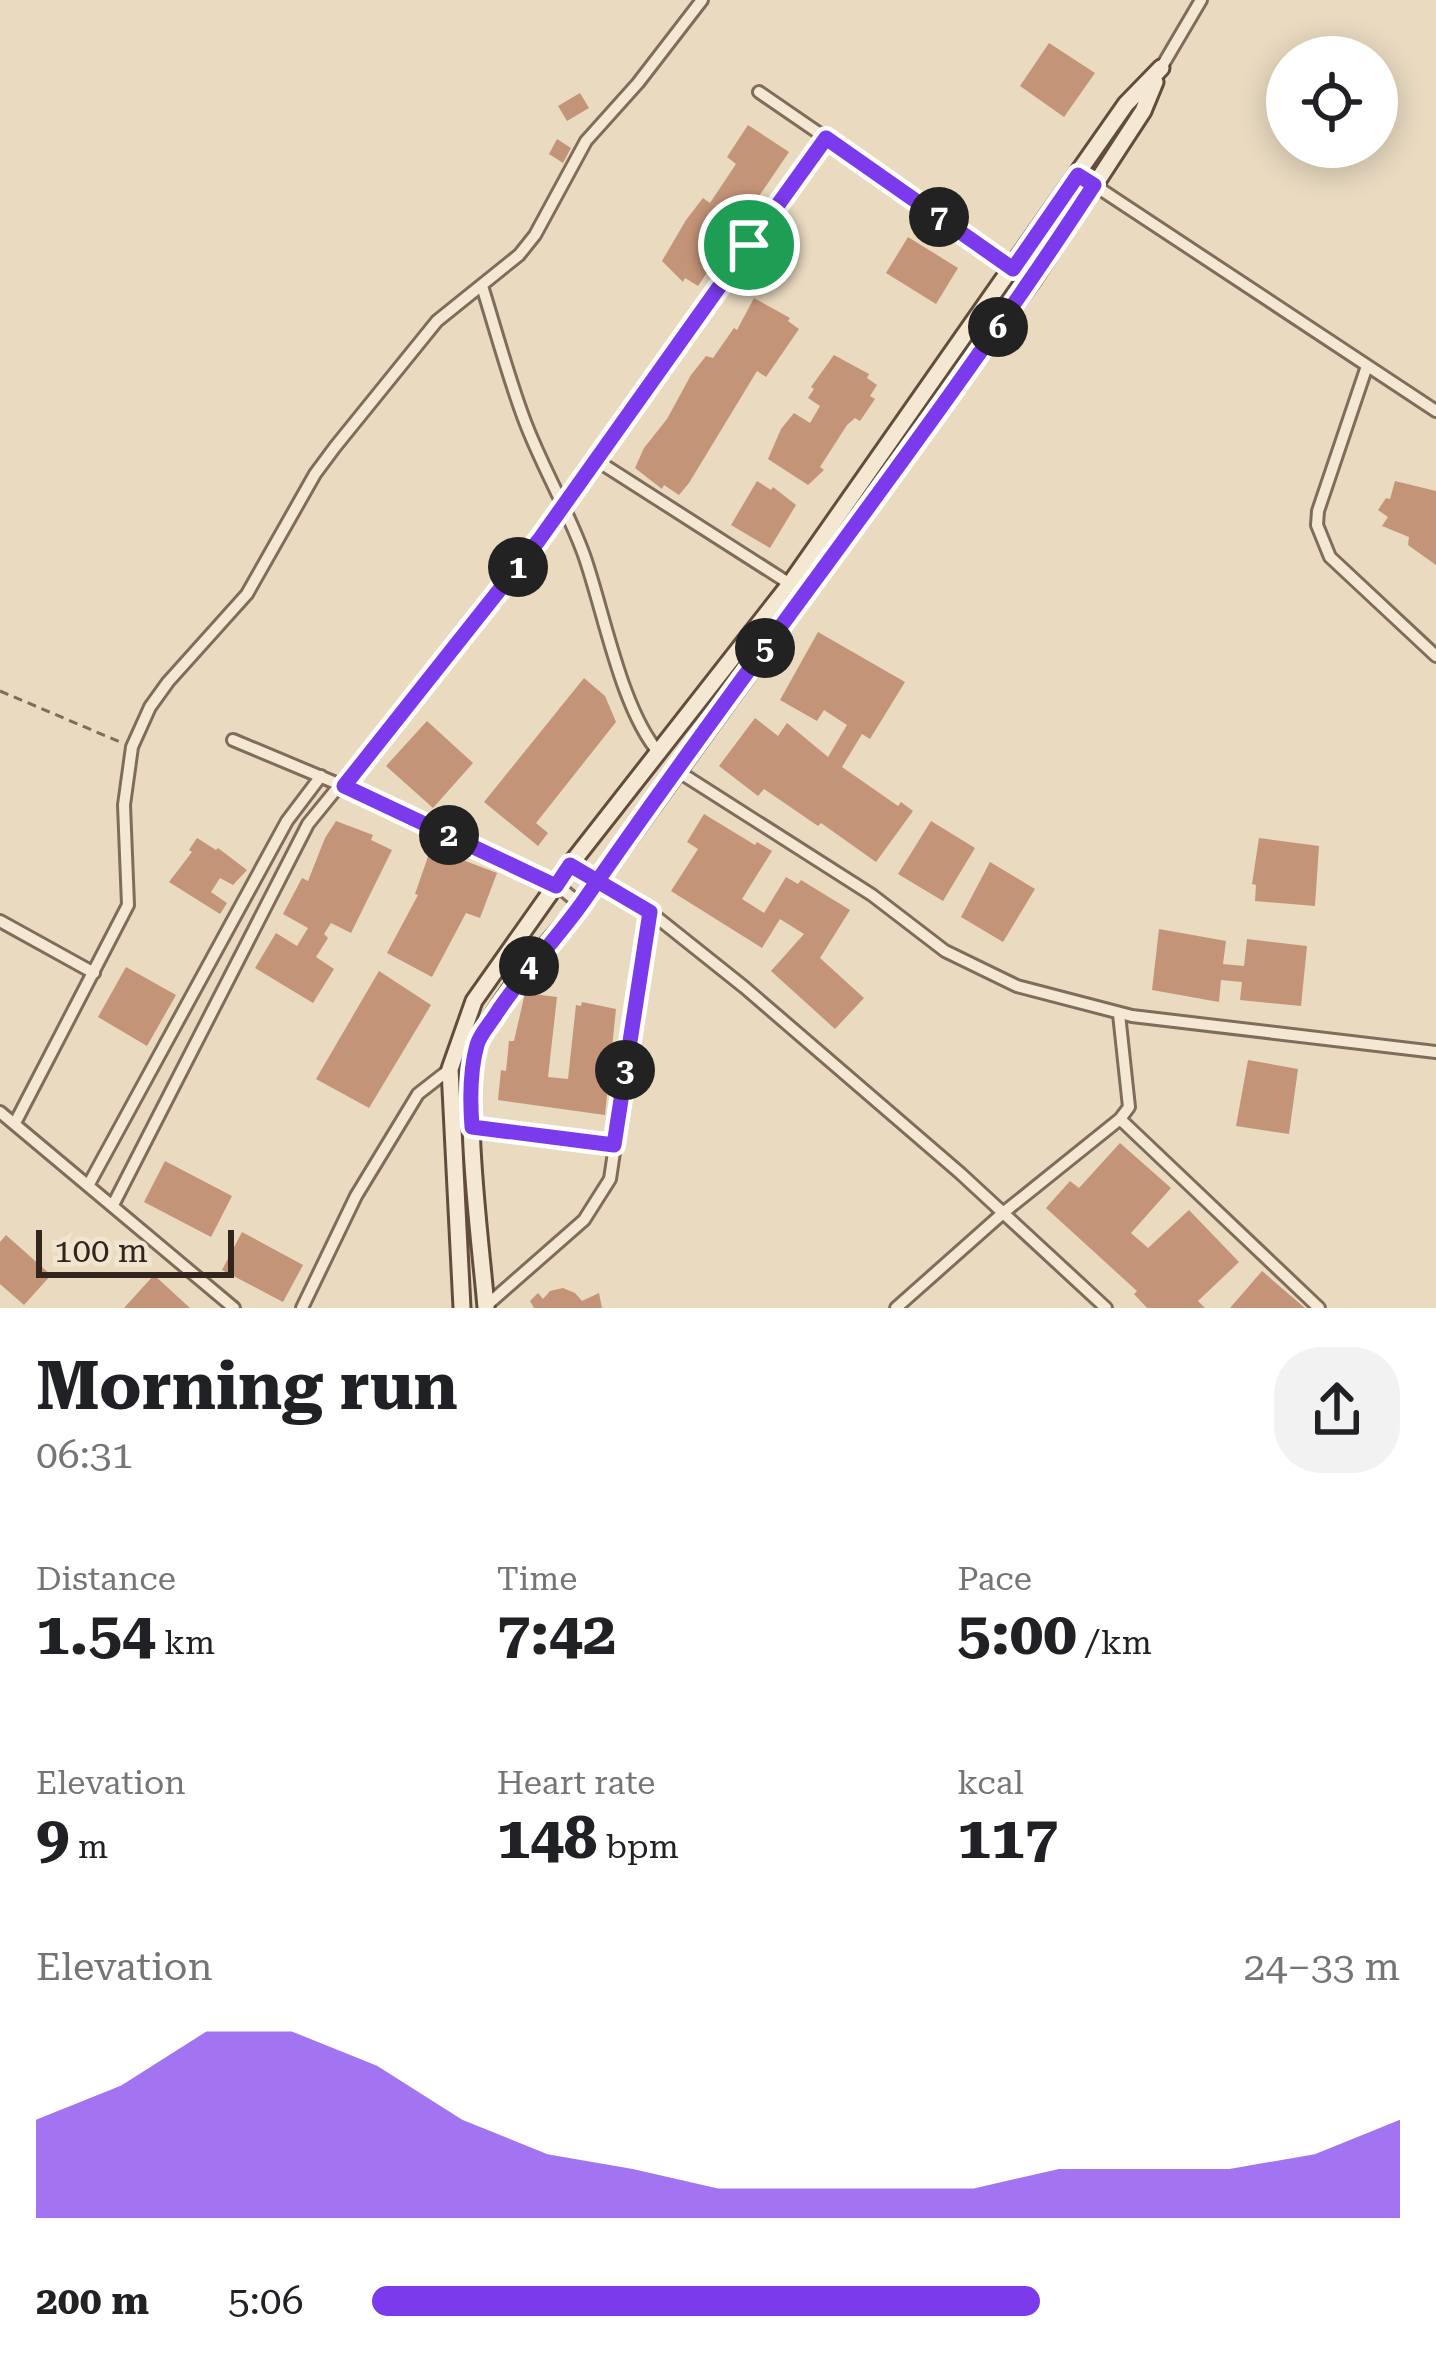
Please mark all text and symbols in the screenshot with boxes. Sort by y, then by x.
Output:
map controls [1266,36,1398,168]
button: locate [1266,36,1398,168]
pin: 7 [909,187,969,247]
pin [698,194,800,296]
text: 7 [930,197,948,236]
icon: arrive [716,212,782,278]
pin: 6 [968,297,1028,357]
text: 6 [989,307,1007,346]
pin: 1 [488,537,548,597]
text: 1 [509,547,527,586]
pin: 5 [735,618,795,678]
text: 5 [756,628,774,667]
pin: 2 [419,805,479,865]
text: 2 [440,815,458,854]
pin: 4 [499,936,559,996]
text: 4 [520,946,538,985]
pin: 3 [595,1040,655,1100]
text: 3 [616,1050,634,1089]
scale bar [36,1224,234,1277]
text: 100 m [54,1231,148,1270]
button: share [1274,1347,1400,1473]
text: Morning run [36,1348,458,1425]
text: 06:31 [36,1432,133,1478]
text: Distance [36,1559,176,1598]
text: Time [497,1559,577,1598]
text: Pace [957,1559,1032,1598]
text: 1.54 [36,1598,156,1669]
text: 7:42 [497,1598,616,1669]
text: 5:00 [957,1598,1077,1669]
text: km [156,1623,215,1662]
text: /km [1077,1623,1152,1662]
text: Elevation [36,1763,186,1802]
text: Heart rate [497,1763,655,1802]
text: kcal [957,1763,1024,1802]
text: 9 [36,1802,70,1873]
text: 148 [497,1802,597,1873]
text: 117 [957,1802,1058,1873]
text: m [70,1827,108,1866]
text: bpm [597,1827,679,1866]
text: Elevation [36,1944,213,1990]
text: 24–33 m [1244,1944,1400,1990]
text: 200 m [36,2278,149,2324]
text: 5:06 [228,2278,304,2324]

